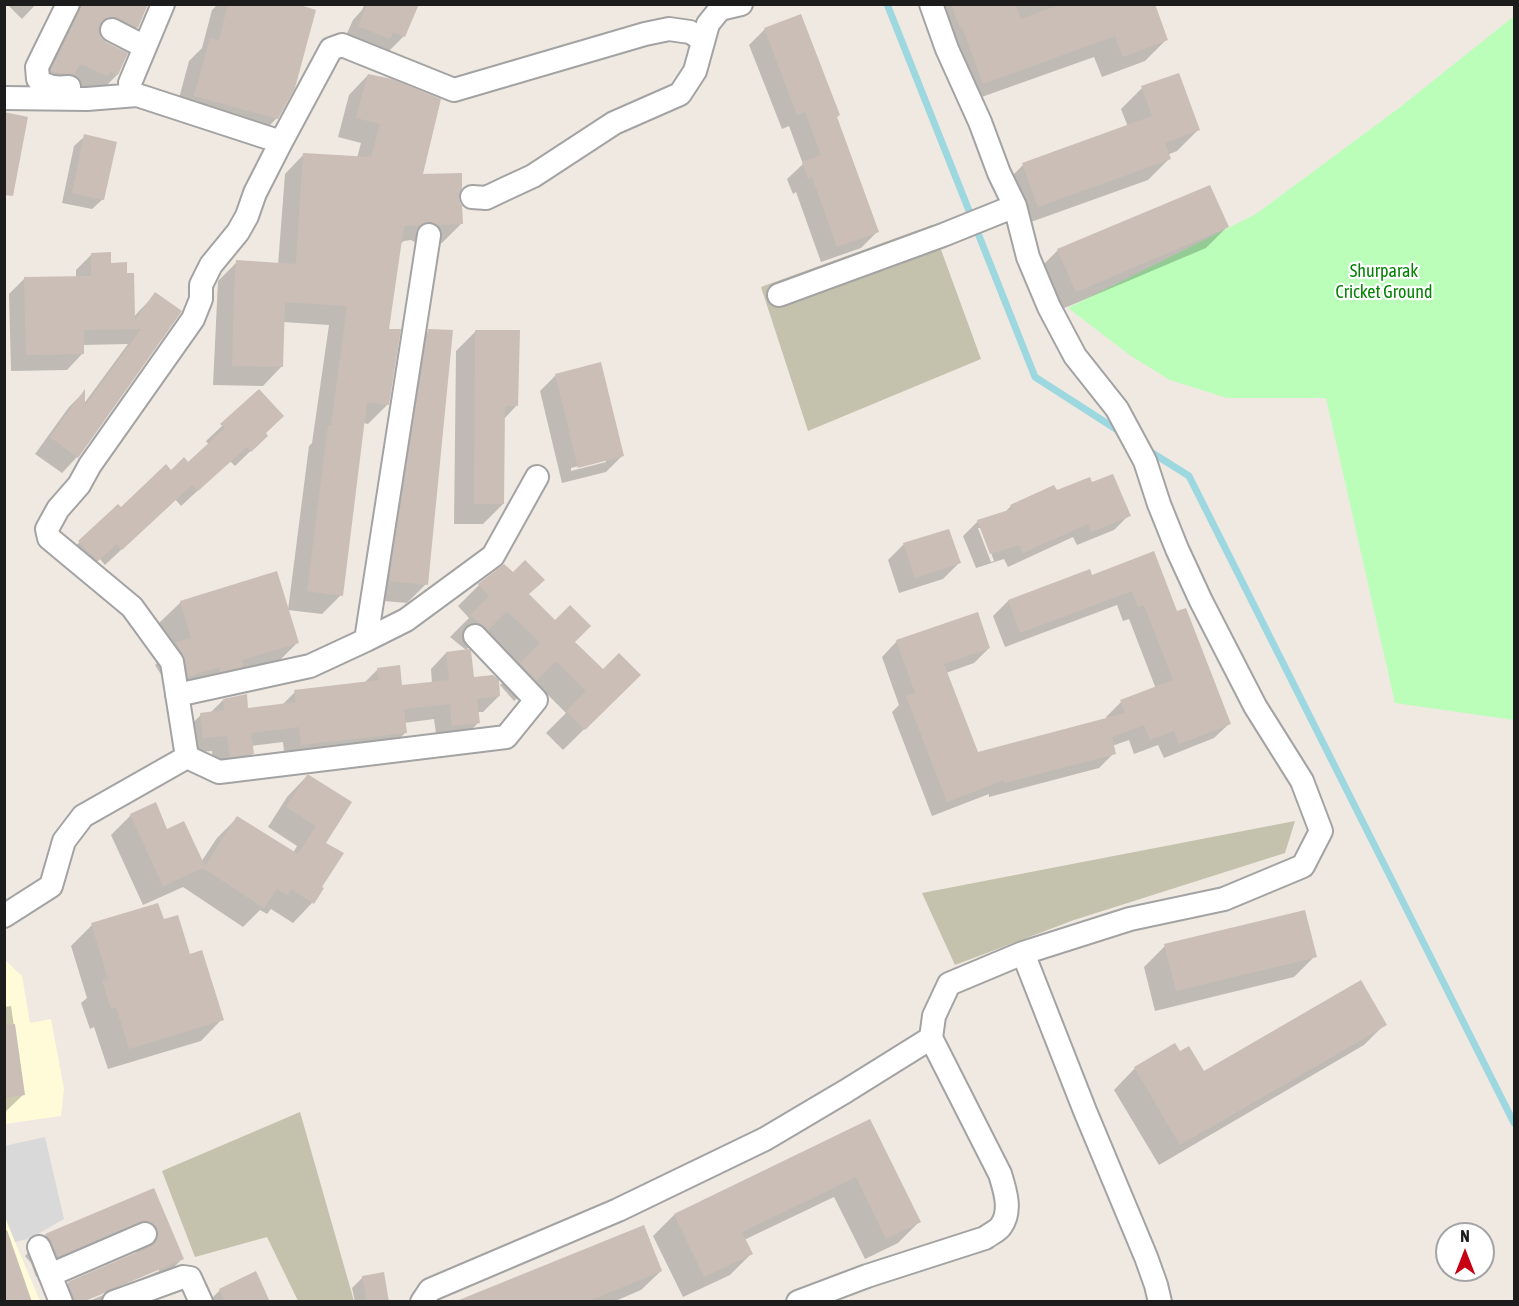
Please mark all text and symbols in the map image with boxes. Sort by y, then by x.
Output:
park label: Shurparak Cricket Ground [1336,260,1432,302]
north arrow [1435,1222,1495,1282]
text: N [1460,1227,1470,1245]

